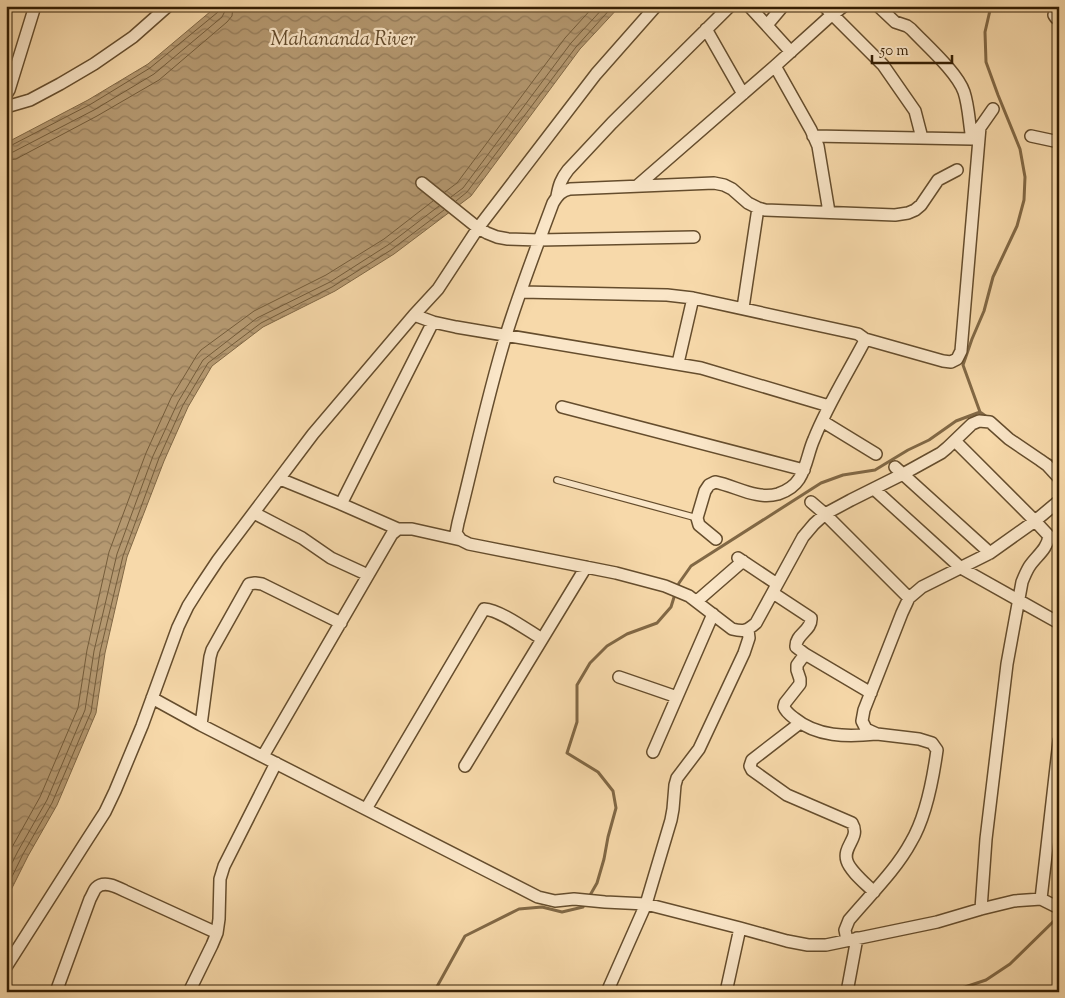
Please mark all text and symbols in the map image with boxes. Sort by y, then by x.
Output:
water label: Mahananda River [270,26,416,55]
scale bar [872,32,952,64]
text: 50 m [879,41,909,62]

